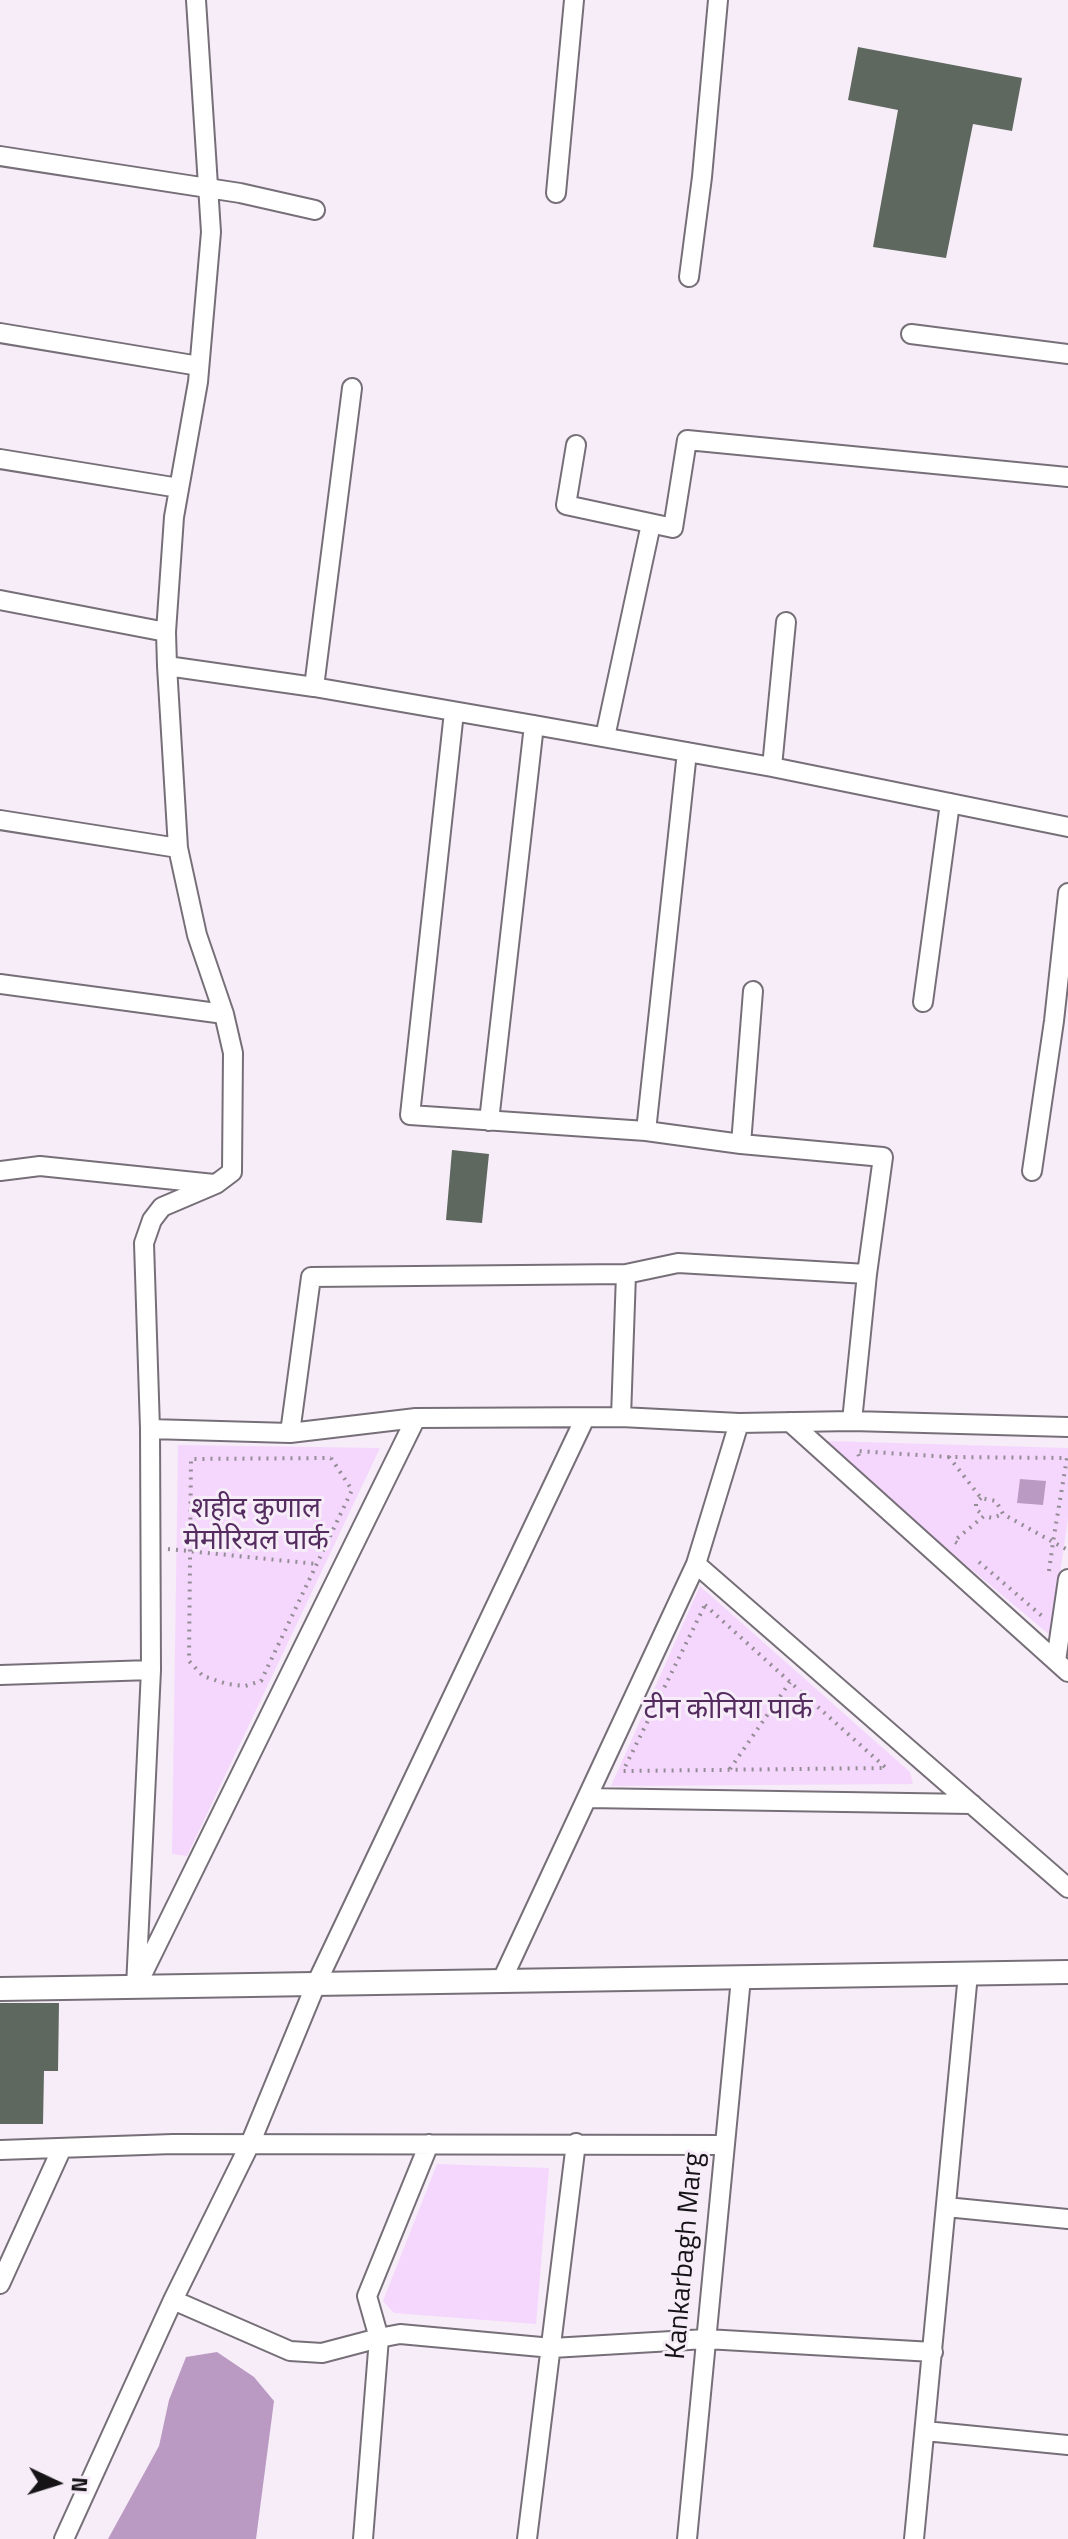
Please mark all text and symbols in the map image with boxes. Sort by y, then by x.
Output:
park label: शहीद कुणाल मेमोरियल पार्क [183,1493,329,1559]
park label: टीन कोनिया पार्क [644,1694,812,1728]
street label: Kankarbagh Marg [660,2151,712,2361]
north arrow [16,2443,96,2523]
text: N [62,2476,97,2493]

